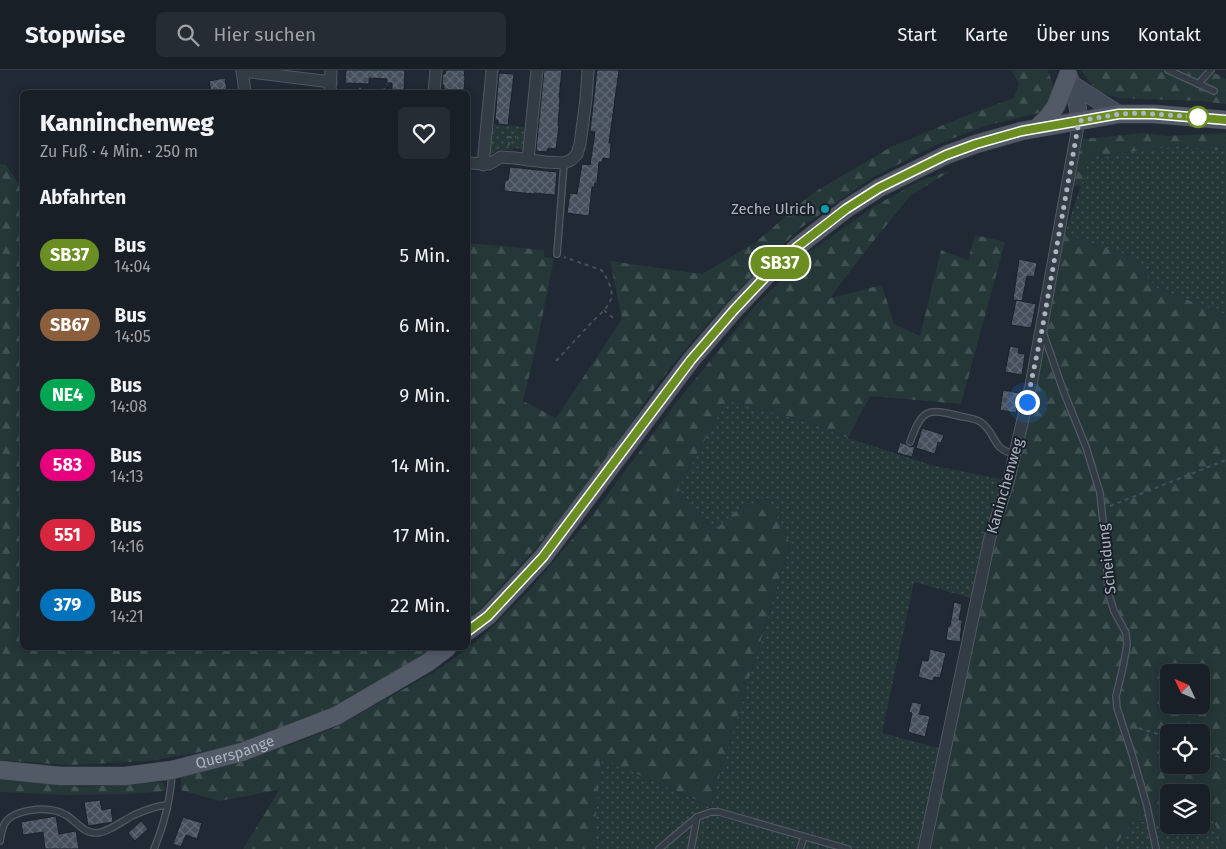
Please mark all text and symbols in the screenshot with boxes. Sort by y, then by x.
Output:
search box [156,12,506,57]
text: Stopwise [25,21,126,49]
icon: search [174,21,202,49]
text: Hier suchen [214,23,316,46]
text: Start [897,24,937,46]
text: Karte [965,24,1008,46]
text: Über uns [1036,24,1110,46]
text: Kontakt [1138,24,1201,46]
unlabelled marker [1187,106,1209,128]
button: heart [398,107,450,159]
text: Kanninchenweg [40,109,214,137]
text: Zu Fuß · 4 Min. · 250 m [40,142,198,161]
text: Abfahrten [40,186,126,209]
place label: Zeche Ulrich [731,200,815,218]
marker: Zeche Ulrich [819,203,831,215]
text: Bus [114,234,146,257]
text: SB37 [50,244,89,266]
text: 5 Min. [400,244,450,267]
line badge: SB37 [745,247,815,279]
text: SB37 [760,252,800,274]
text: 14:04 [114,257,151,276]
text: Bus [115,304,146,327]
text: SB67 [50,314,90,336]
text: 6 Min. [399,314,450,337]
text: 14:05 [115,327,151,346]
text: Bus [110,374,142,397]
text: NE4 [52,384,83,406]
text: 9 Min. [399,384,450,407]
your location [1015,390,1040,415]
text: 14:08 [110,397,147,416]
street label: Kaninchenweg [983,436,1027,536]
text: Bus [110,444,142,467]
text: 583 [53,454,82,476]
text: 14 Min. [391,454,450,477]
text: 14:13 [110,467,144,486]
text: Bus [110,514,142,537]
street label: Scheidung [1094,523,1120,595]
text: 551 [54,524,81,546]
text: 17 Min. [392,524,450,547]
text: 14:16 [110,537,144,556]
text: Bus [110,584,142,607]
text: 379 [54,594,81,616]
text: 22 Min. [390,594,450,617]
text: 14:21 [110,607,144,626]
north arrow [1160,664,1210,714]
map controls [1160,664,1210,834]
button: locate [1160,724,1210,774]
street label: Querspange [194,732,277,773]
button: layers [1160,784,1210,834]

